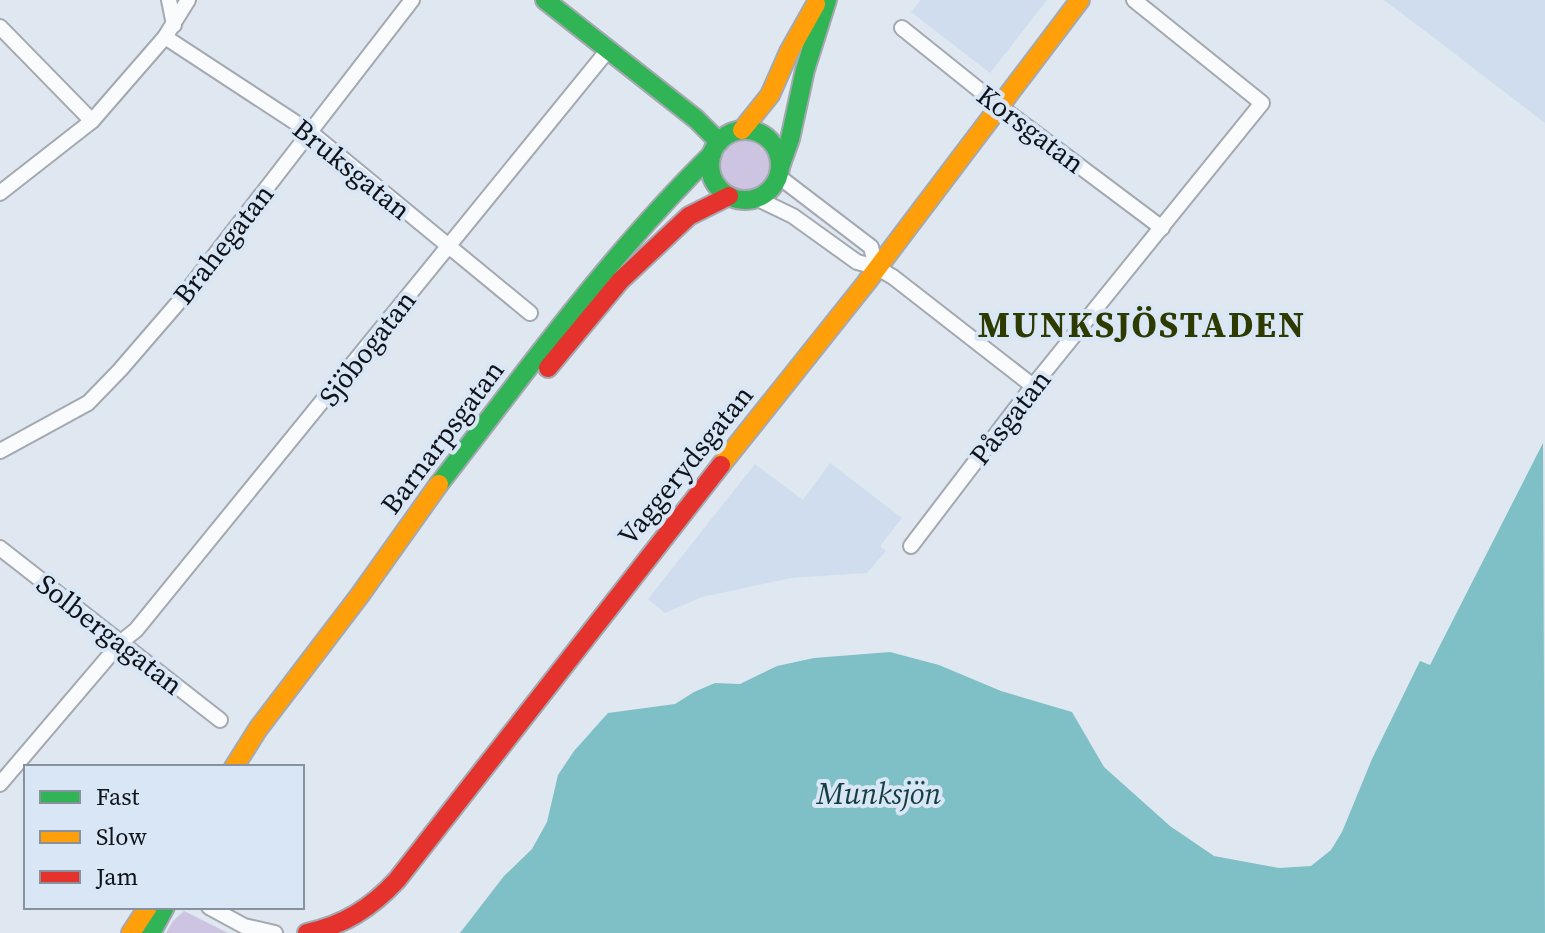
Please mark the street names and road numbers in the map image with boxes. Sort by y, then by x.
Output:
street label: Korsgatan [969,76,1093,182]
street label: Bruksgatan [285,110,419,228]
street label: Brahegatan [164,176,282,312]
street label: Sjöbogatan [310,282,424,414]
street label: Barnarpsgatan [372,352,512,522]
street label: Påsgatan [961,361,1059,473]
street label: Vaggerydsgatan [609,377,761,553]
street label: Solbergagatan [29,565,191,703]

